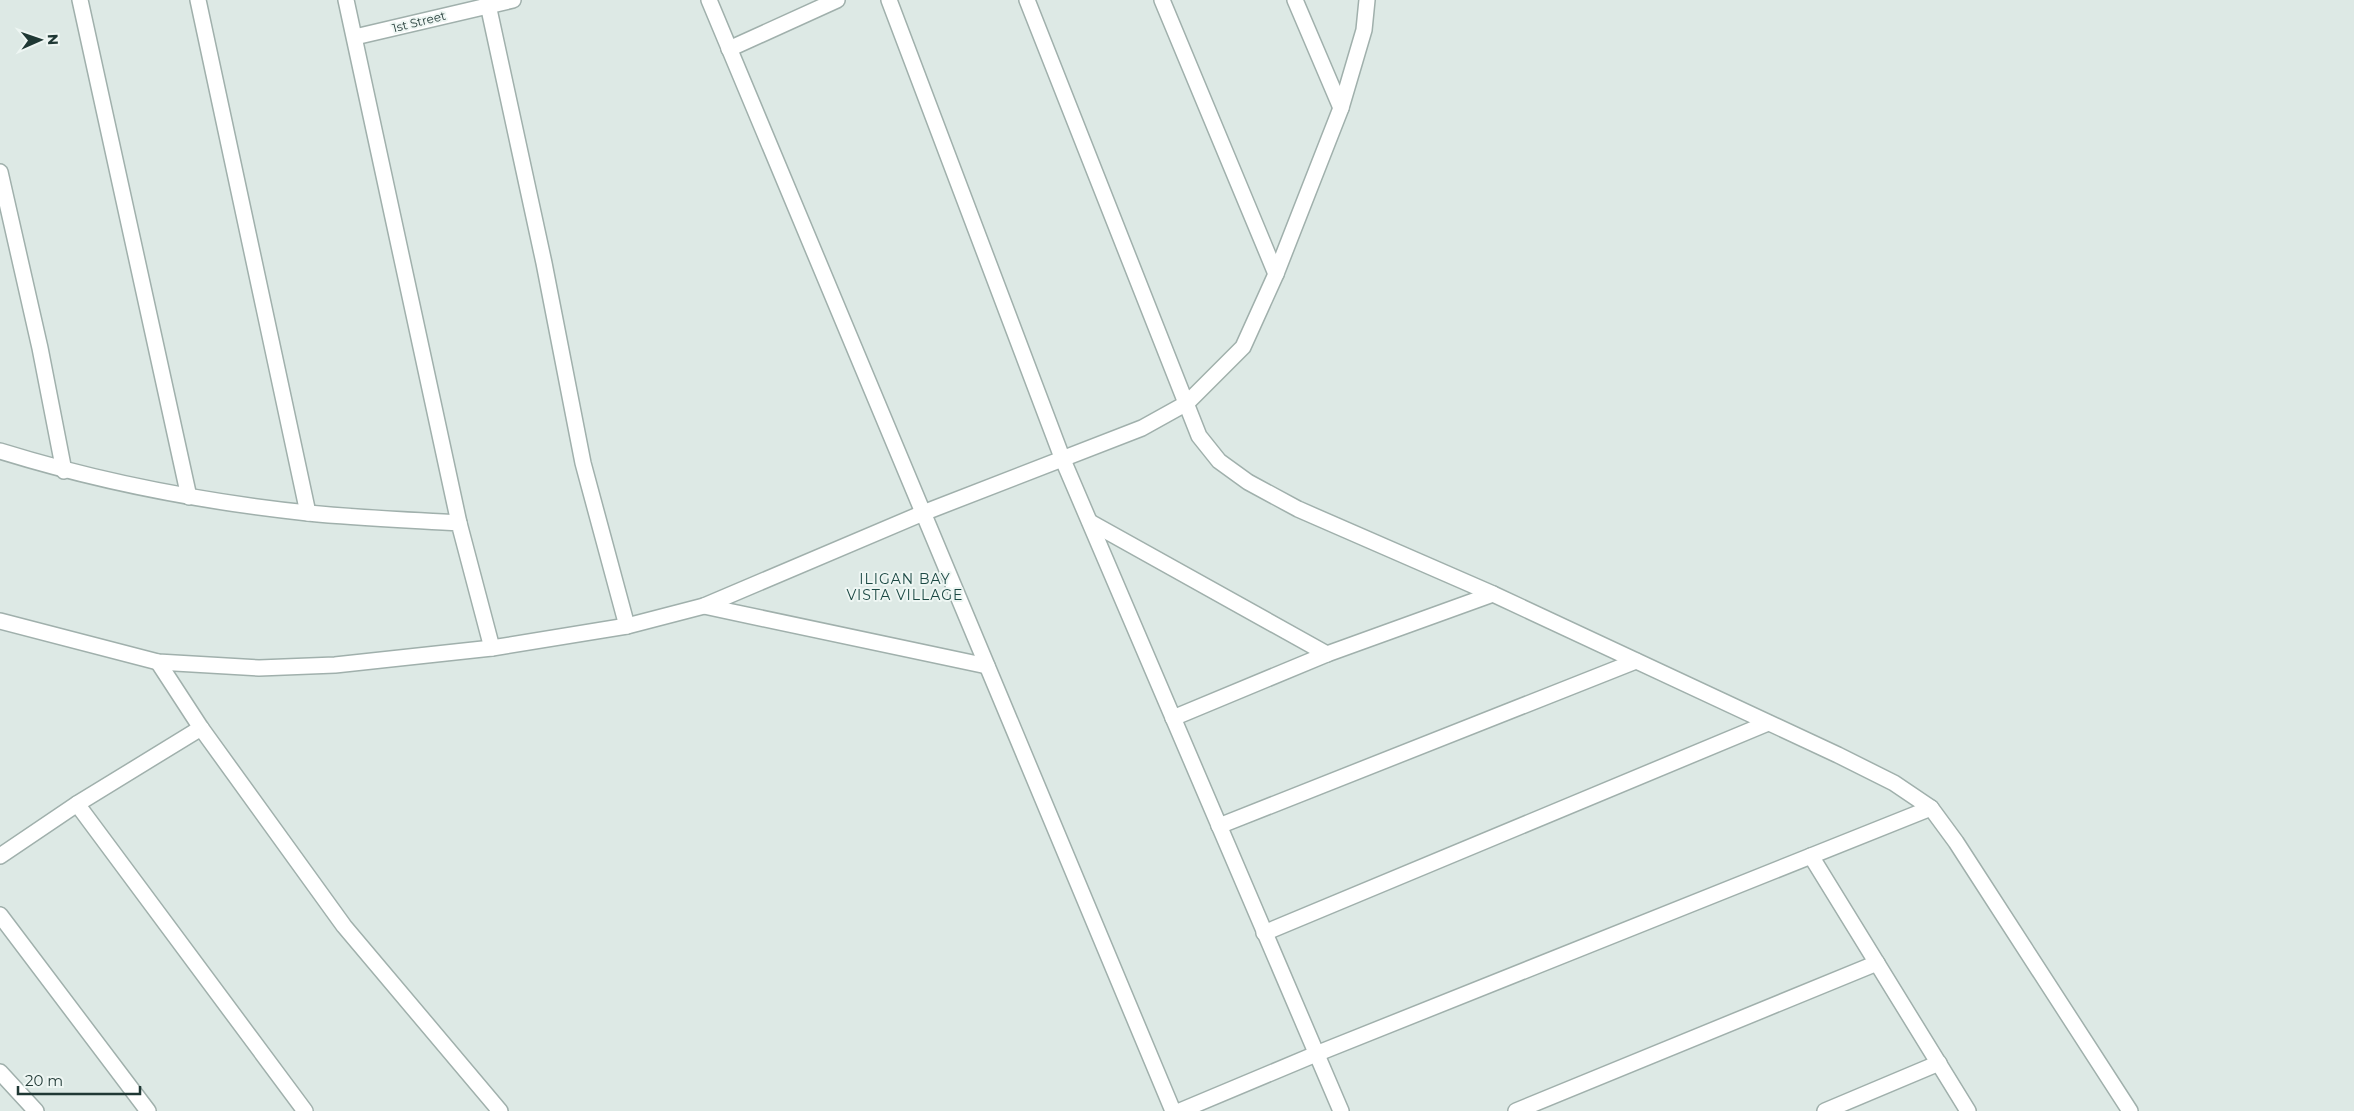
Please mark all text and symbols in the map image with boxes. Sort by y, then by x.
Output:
street label: 1st Street [391,8,447,35]
north arrow [15,15,65,65]
text: N [44,34,62,46]
district label: ILIGAN BAY VISTA VILLAGE [847,570,963,604]
scale bar [18,1064,140,1096]
text: 20 m [25,1071,63,1090]

